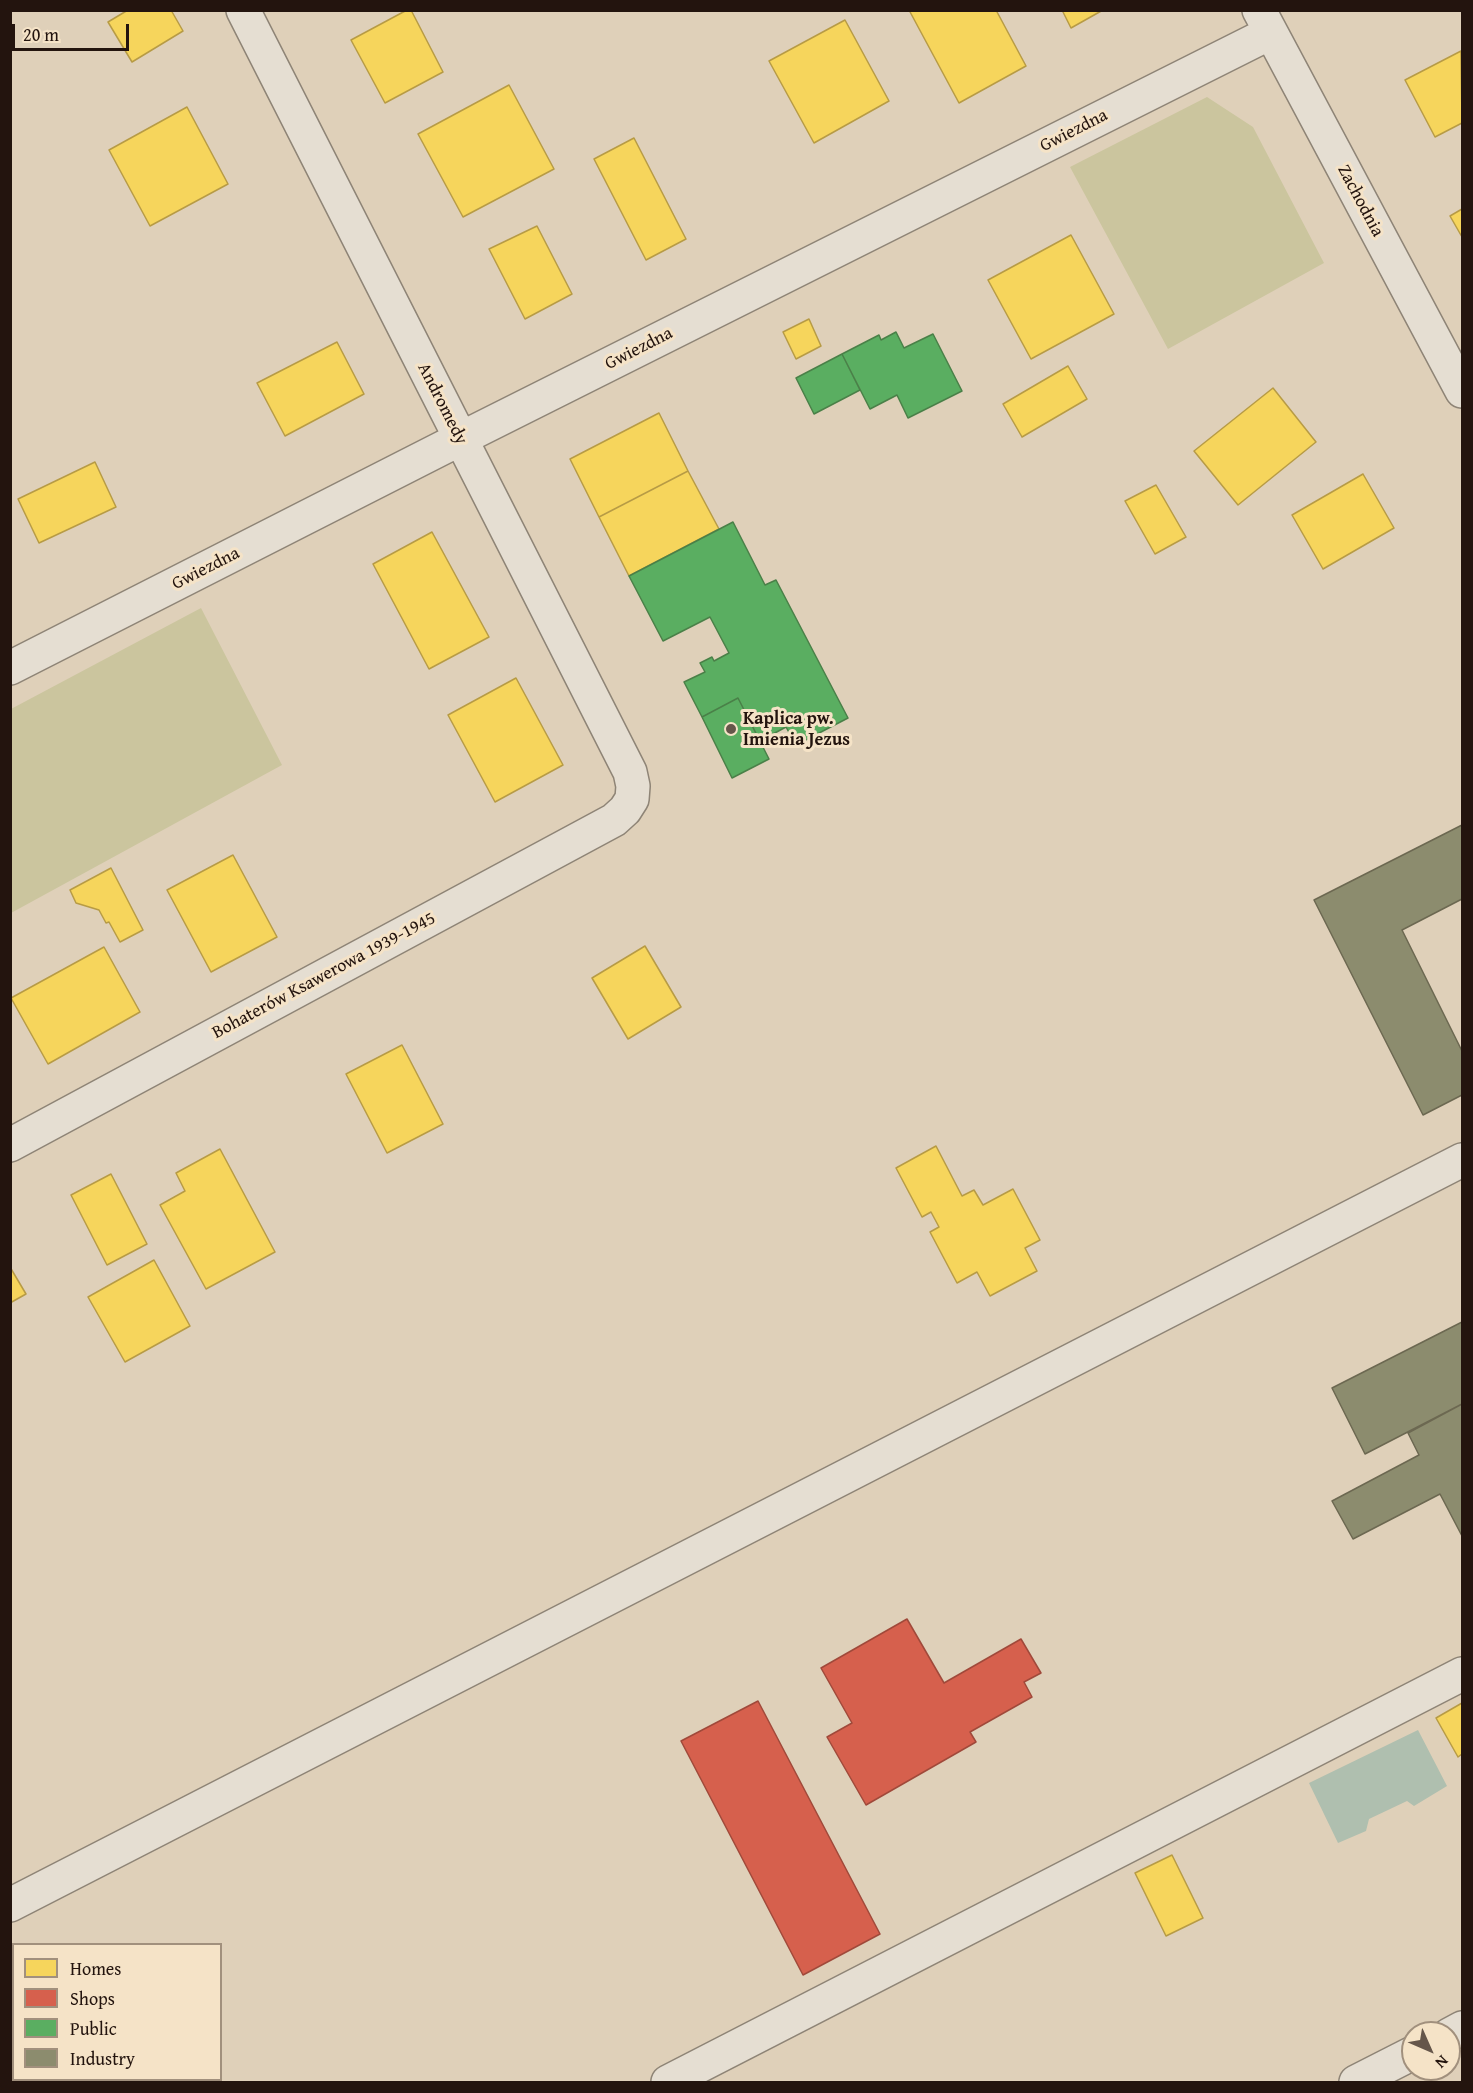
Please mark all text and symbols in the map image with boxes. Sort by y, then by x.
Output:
scale bar [15,12,132,50]
text: 20 m [23,21,59,48]
street label: Gwiezdna [1037,105,1111,157]
street label: Zachodnia [1332,161,1388,241]
street label: Gwiezdna [602,323,676,375]
street label: Andromedy [412,360,472,448]
street label: Gwiezdna [169,543,243,595]
place label: Kaplica pw. Imienia Jezus [743,708,850,750]
marker: Kaplica pw. Imienia Jezus [724,722,738,736]
street label: Bohaterów Ksawerowa 1939-1945 [209,908,439,1044]
legend [12,1943,222,2081]
text: Homes [70,1955,121,1982]
text: Shops [70,1985,115,2012]
text: Public [70,2015,117,2042]
north arrow [1401,2021,1461,2081]
text: Industry [70,2045,135,2072]
text: N [1430,2050,1455,2075]

